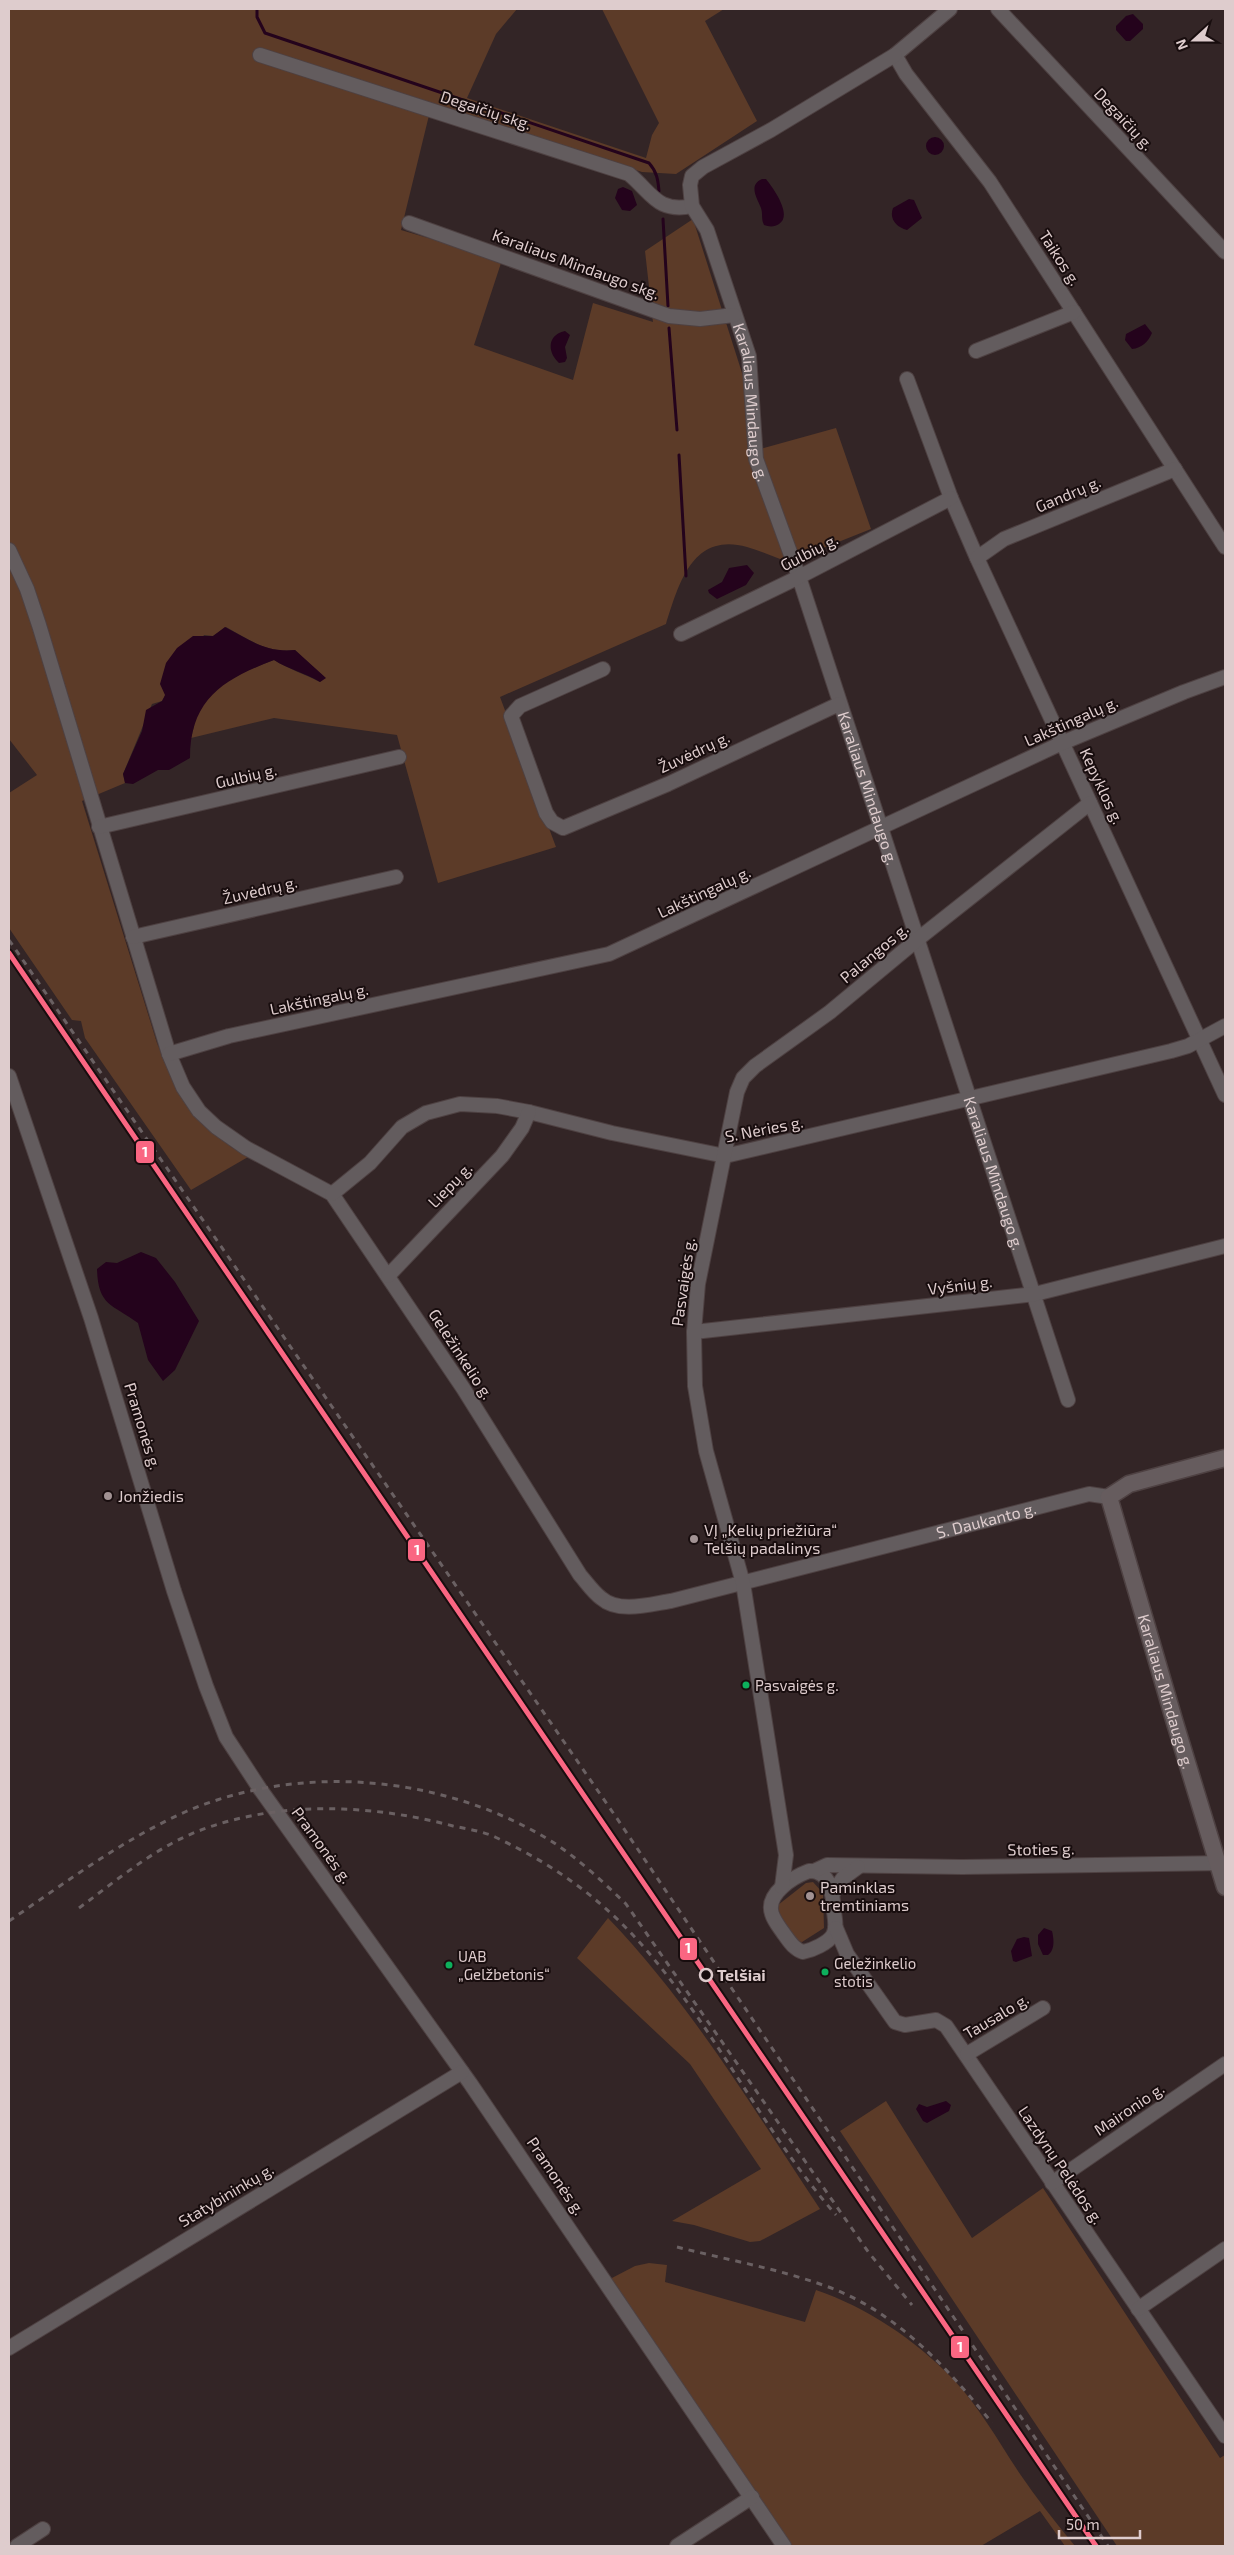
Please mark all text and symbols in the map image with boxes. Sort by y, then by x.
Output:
north arrow [1169,15,1219,65]
text: N [1172,37,1191,53]
street label: Degaičių g. [1091,84,1158,154]
street label: Degaičių skg. [438,86,534,133]
street label: Karaliaus Mindaugo skg. [490,224,662,303]
street label: Taikos g. [1036,227,1085,289]
street label: Karaliaus Mindaugo g. [730,320,773,484]
street label: Gandrų g. [1032,471,1103,516]
street label: Gulbių g. [777,529,841,574]
street label: Lakštingalų g. [1021,691,1120,750]
street label: Karaliaus Mindaugo g. [835,709,902,867]
street label: Žuvėdrų g. [655,727,732,776]
street label: Kepyklos g. [1077,745,1128,827]
street label: Gulbių g. [213,759,278,792]
street label: Lakštingalų g. [654,862,753,921]
street label: Žuvėdrų g. [221,872,299,907]
street label: Palangos g. [836,919,912,987]
street label: Lakštingalų g. [268,979,370,1018]
street label: Karaliaus Mindaugo g. [960,1094,1028,1252]
street label: S. Nėries g. [723,1112,805,1145]
line badge: 1 [135,1140,155,1164]
text: 1 [142,1143,148,1160]
street label: Liepų g. [424,1158,476,1211]
street label: Pasvaigės g. [667,1236,698,1327]
street label: Vyšnių g. [927,1271,993,1298]
street label: Geležinkelio g. [425,1305,498,1402]
street label: Pramonės g. [121,1380,166,1472]
place label: Jonžiedis [118,1486,184,1505]
marker: Jonžiedis [102,1490,114,1502]
street label: S. Daukanto g. [934,1498,1038,1542]
place label: VĮ „Kelių priežiūra“ Telšių padalinys [704,1520,837,1557]
marker: VĮ „Kelių priežiūra“ Telšių padalinys [688,1533,700,1545]
line badge: 1 [407,1538,426,1562]
text: 1 [414,1541,420,1558]
street label: Karaliaus Mindaugo g. [1135,1612,1198,1771]
place label: Pasvaigės g. [755,1676,839,1694]
marker: Pasvaigės g. [741,1680,751,1690]
street label: Pramonės g. [288,1803,357,1887]
street label: Stoties g. [1007,1838,1075,1859]
place label: Paminklas tremtiniams [820,1877,909,1914]
marker: Paminklas tremtiniams [804,1890,816,1902]
line badge: 1 [679,1937,698,1961]
text: 1 [685,1939,691,1956]
place label: UAB „Gelžbetonis“ [458,1947,550,1983]
place label: Geležinkelio stotis [834,1954,916,1990]
marker: UAB „Gelžbetonis“ [444,1960,454,1970]
place label: Telšiai [717,1965,766,1984]
marker: Geležinkelio stotis [820,1967,830,1977]
marker: Telšiai [699,1968,713,1982]
street label: Tausalo g. [960,1989,1032,2042]
street label: Maironio g. [1090,2078,1167,2139]
street label: Lazdynų Pelėdos g. [1015,2102,1108,2227]
street label: Pramonės g. [523,2133,589,2218]
street label: Statybininkų g. [175,2159,277,2230]
line badge: 1 [950,2335,970,2359]
text: 1 [957,2338,963,2355]
scale bar [1059,2508,1140,2540]
text: 50 m [1066,2515,1100,2533]

